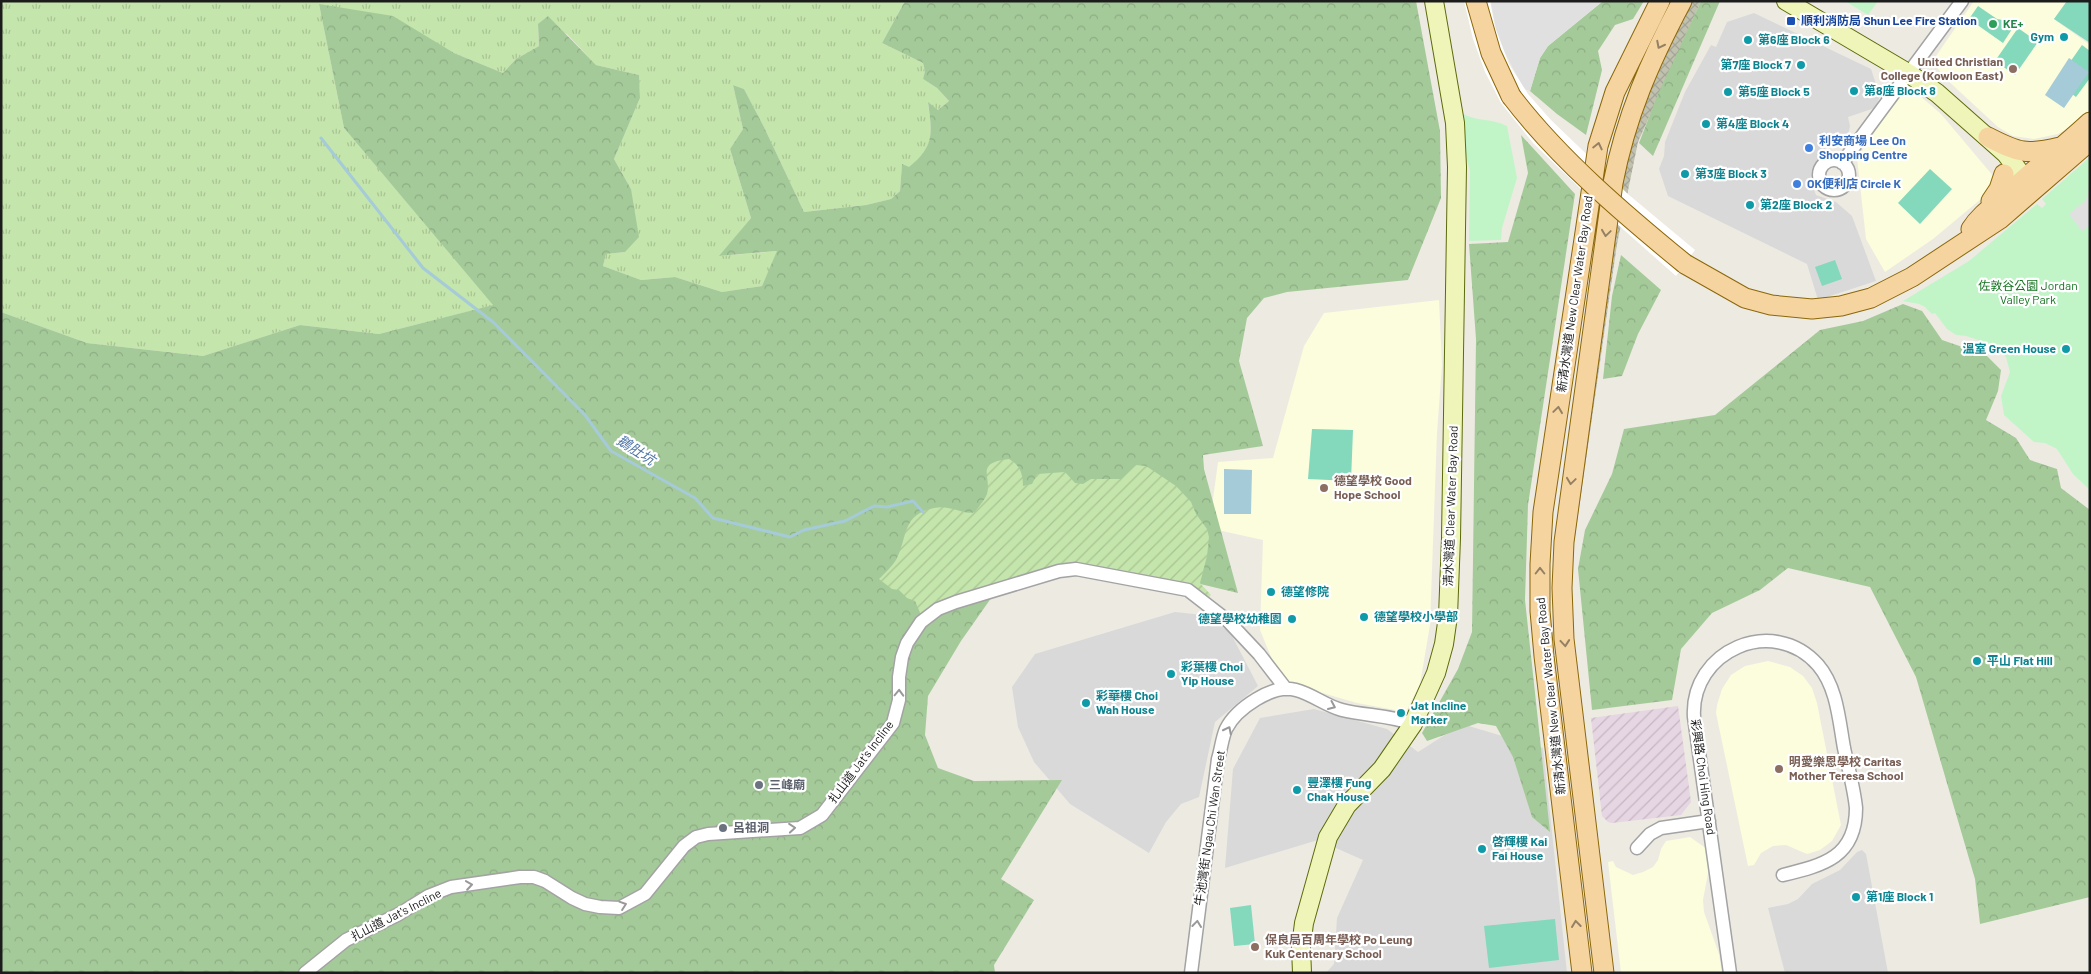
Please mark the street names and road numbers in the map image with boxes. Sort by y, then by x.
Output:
street label: 新清水灣道 New Clear Water Bay Road [1553,195,1595,393]
street label: 清水灣道 Clear Water Bay Road [1440,425,1460,587]
street label: 新清水灣道 New Clear Water Bay Road [1533,597,1567,796]
street label: 扎山道 Jat's Incline [825,717,896,805]
street label: 彩興路 Choi Hing Road [1689,718,1719,836]
street label: 牛池灣街 Ngau Chi Wan Street [1191,749,1227,906]
street label: 扎山道 Jat's Incline [348,885,443,943]

